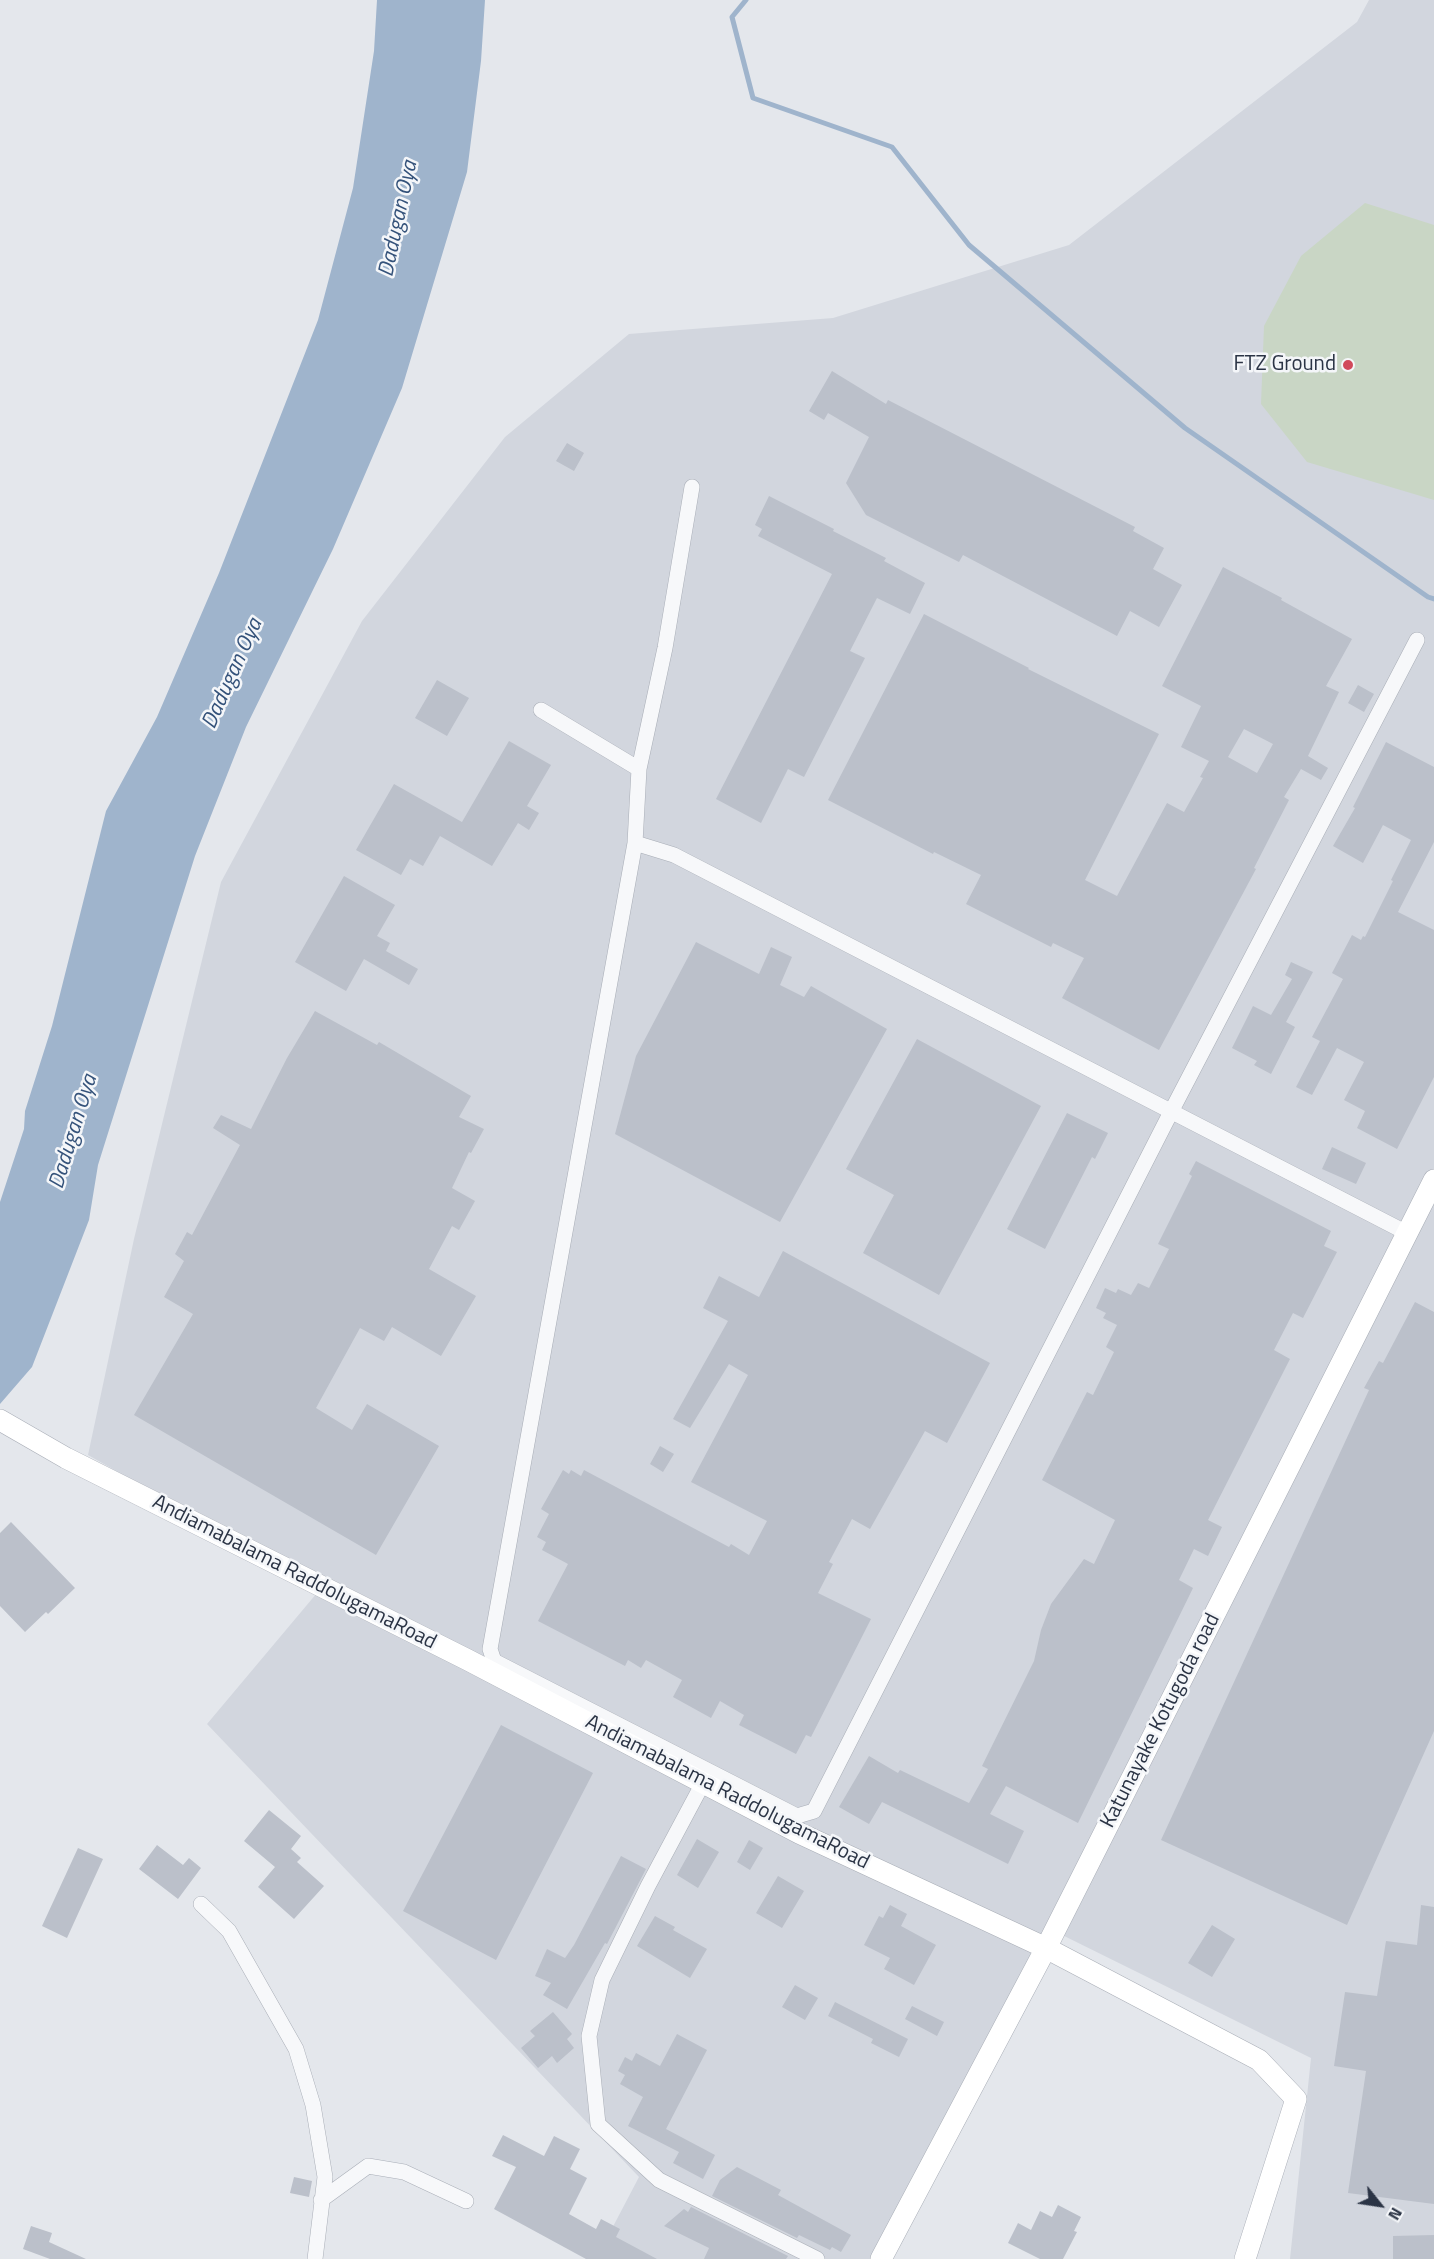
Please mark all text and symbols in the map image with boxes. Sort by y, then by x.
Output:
water label: Dadugan Oya [374,159,424,279]
place label: FTZ Ground [1233,352,1336,378]
marker: FTZ Ground [1341,358,1355,372]
water label: Dadugan Oya [197,615,269,733]
water label: Dadugan Oya [44,1072,104,1192]
street label: Andiamabalama RaddolugamaRoad [148,1490,440,1656]
street label: Katunayake Kotugoda road [1096,1610,1226,1832]
street label: Andiamabalama RaddolugamaRoad [581,1710,873,1876]
north arrow [1350,2175,1410,2235]
text: N [1382,2203,1409,2225]

